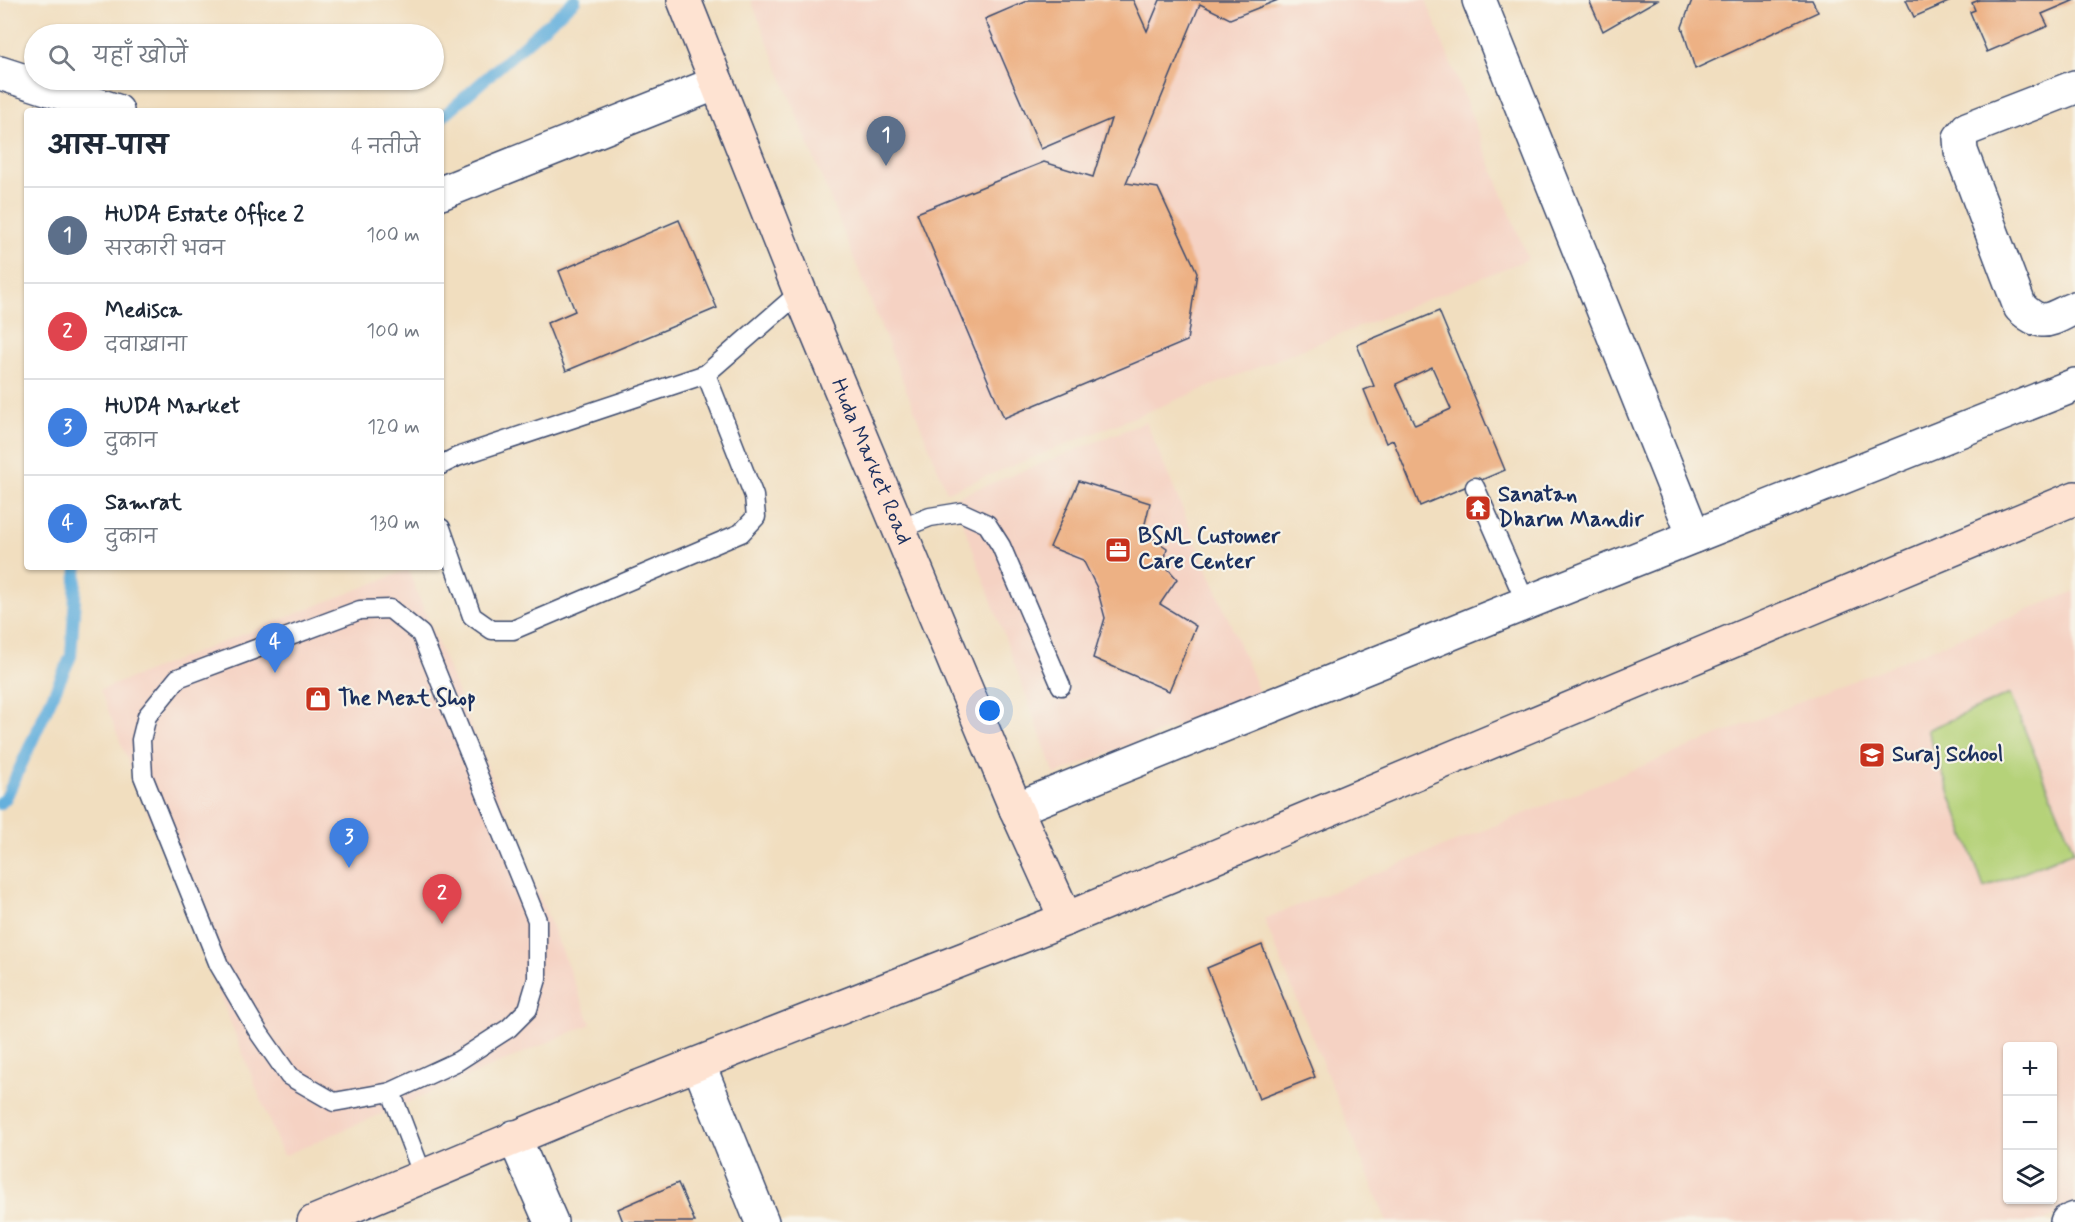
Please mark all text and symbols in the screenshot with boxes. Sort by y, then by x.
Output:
search box [24,24,444,90]
icon: search [45,41,78,74]
text: यहाँ खोजें [93,43,188,71]
pin: 1 [866,116,906,166]
text: आस-पास [48,130,168,164]
text: 4 नतीजे [351,134,420,161]
text: HUDA Estate Office 2 [105,201,304,229]
text: 1 [63,222,72,249]
text: 100 m [366,222,420,249]
text: सरकारी भवन [105,236,225,263]
text: Medisca [105,297,182,325]
text: 2 [63,318,72,345]
text: 100 m [366,318,420,345]
text: दवाख़ाना [105,332,187,359]
street label: Huda Market Road [824,374,918,549]
text: HUDA Market [105,393,240,421]
text: 3 [63,414,72,441]
text: 120 m [367,414,420,441]
text: दुकान [105,428,157,455]
place label: Sanatan Dharm Mandir [1498,481,1644,534]
text: Samrat [105,489,182,517]
temple icon: Sanatan Dharm Mandir [1463,493,1493,523]
text: 4 [62,510,73,537]
text: 130 m [369,510,420,537]
place label: BSNL Customer Care Center [1138,523,1281,576]
text: दुकान [105,524,157,551]
office icon: BSNL Customer Care Center [1103,535,1133,565]
pin: 4 [256,624,294,673]
shop icon: The Meat Shop [303,684,333,714]
place label: The Meat Shop [338,685,476,713]
your location [975,696,1004,725]
school or university icon: Suraj School [1857,740,1887,770]
place label: Suraj School [1892,741,2003,770]
pin: 3 [330,818,368,868]
pin: 2 [422,874,462,924]
map controls [2003,1042,2057,1204]
button: + [2003,1042,2057,1096]
button: − [2003,1096,2057,1150]
button: layers [2003,1150,2057,1204]

